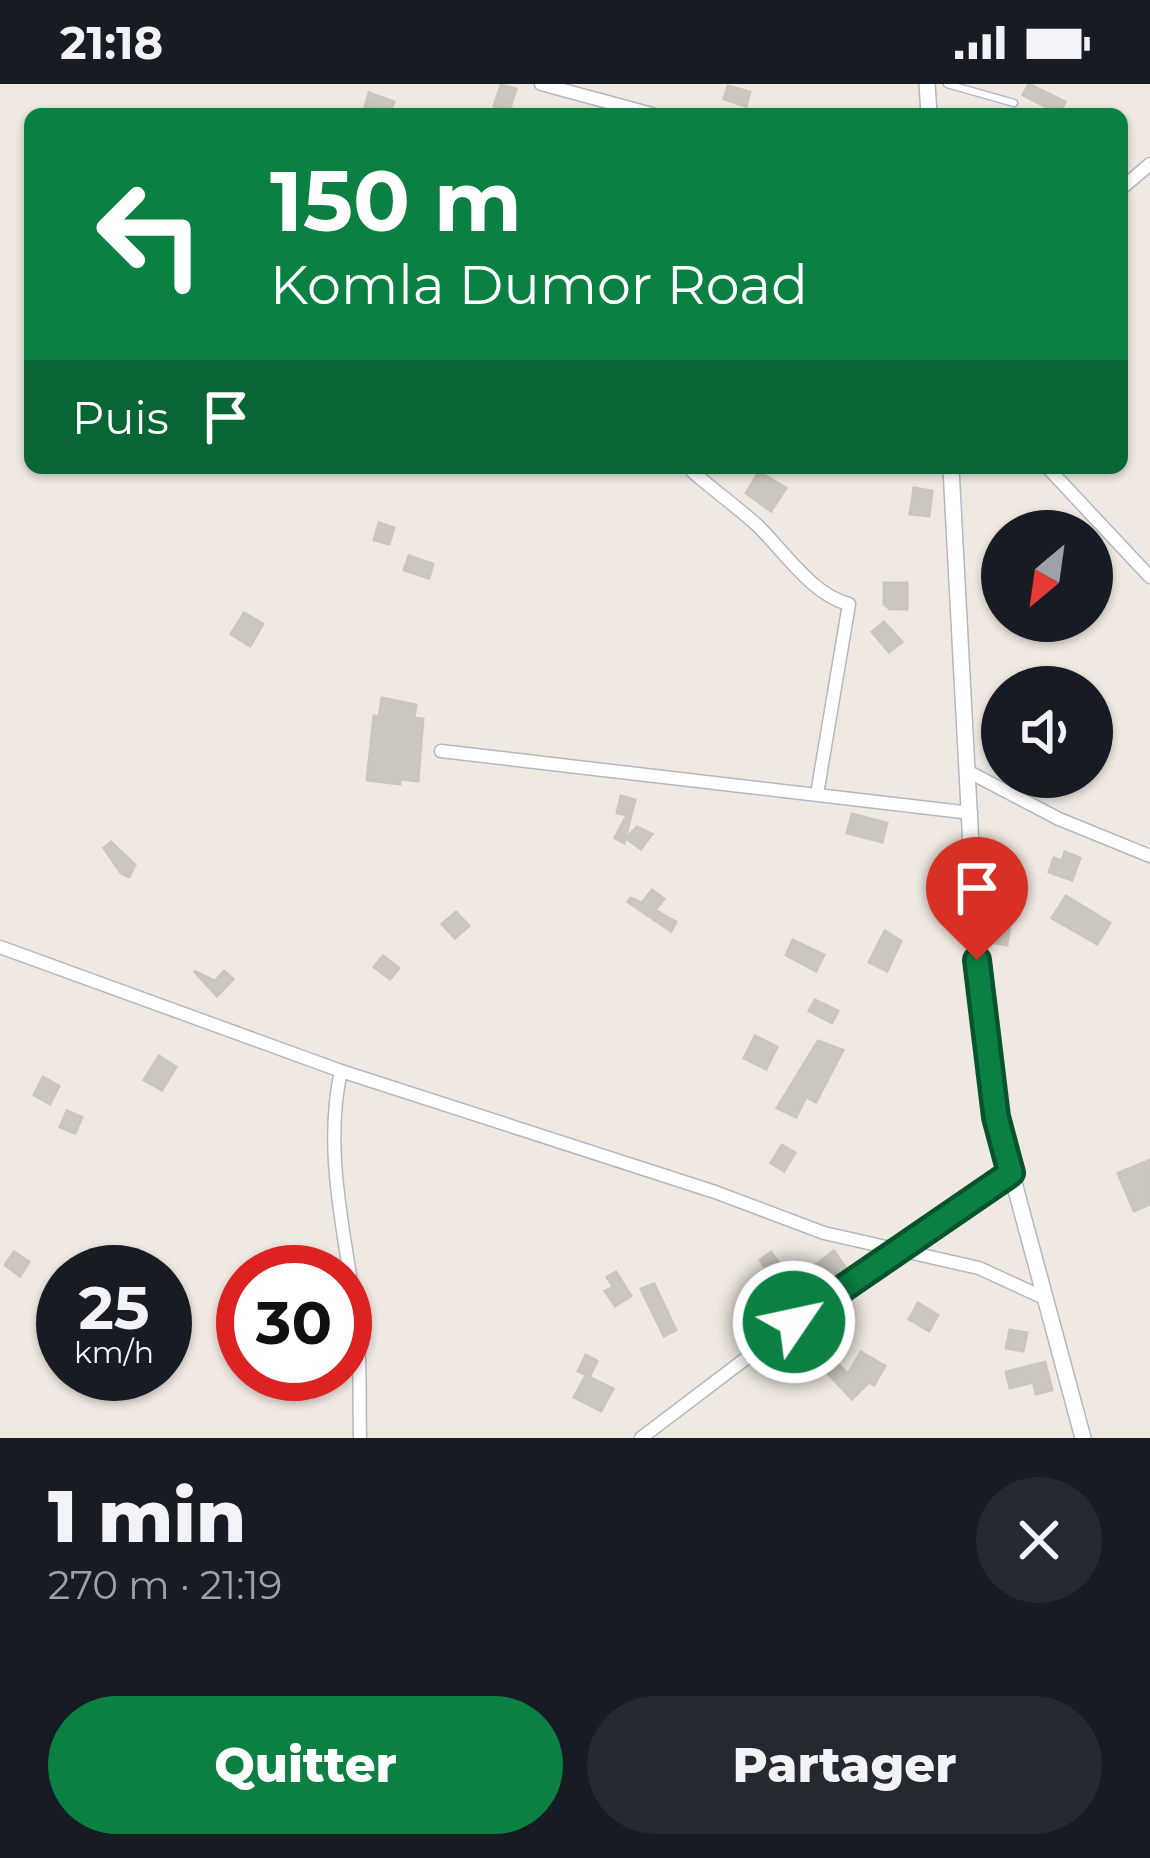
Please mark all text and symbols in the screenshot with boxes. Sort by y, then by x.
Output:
text: 21:18 [60,15,163,70]
text: 150 m [270,150,522,252]
icon: left [72,156,228,312]
text: Komla Dumor Road [270,252,808,318]
icon: arrive [193,384,259,450]
text: Puis [72,390,169,445]
north arrow [981,510,1113,642]
map controls [981,510,1113,798]
button: sound [981,666,1113,798]
pin [926,837,1028,960]
icon: arrive [944,855,1010,921]
speed limit sign: 30 [216,1245,372,1401]
position arrow [731,1259,857,1385]
text: 25 [78,1271,150,1344]
text: km/h [74,1334,154,1371]
text: 1 min [48,1472,246,1560]
button: close [976,1477,1102,1603]
text: 270 m · 21:19 [48,1561,282,1609]
button: Quitter [48,1696,563,1834]
button: Partager [587,1696,1102,1834]

